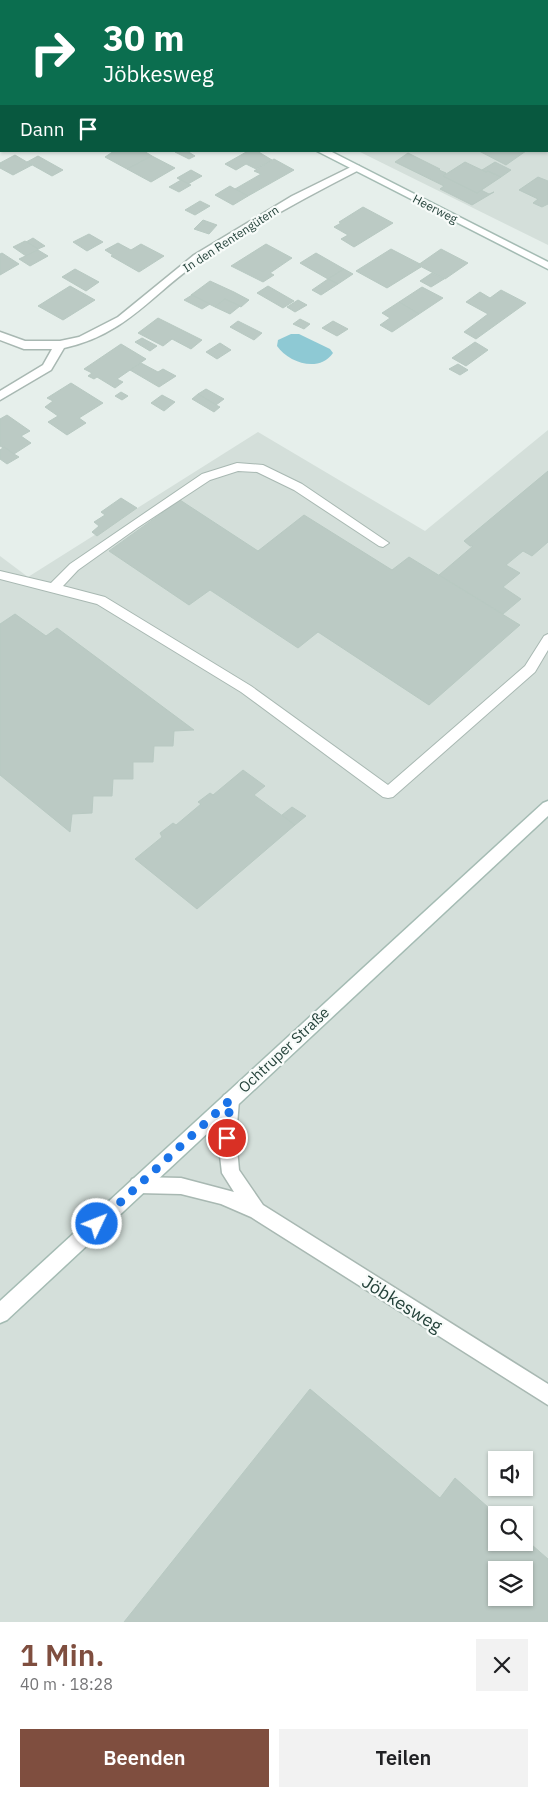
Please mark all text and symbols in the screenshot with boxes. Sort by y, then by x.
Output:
text: 30 m [103,15,185,61]
icon: right [20,20,85,85]
text: Jöbkesweg [103,59,214,88]
icon: arrive [74,115,102,143]
text: Dann [20,117,64,141]
street label: Heerweg [410,191,461,226]
street label: In den Rentengütern [180,202,281,275]
street label: Ochtruper Straße [234,1003,333,1097]
pin [206,1117,248,1159]
icon: arrive [213,1124,241,1152]
position arrow [70,1197,122,1249]
street label: Jöbkesweg [358,1270,447,1338]
map controls [488,1451,533,1606]
button: sound [488,1451,533,1496]
button: search [488,1506,533,1551]
button: layers [488,1561,533,1606]
text: 1 Min. [20,1635,104,1674]
button: close [476,1639,528,1691]
text: 40 m · 18:28 [20,1674,113,1694]
button: Beenden [20,1729,269,1787]
button: Teilen [279,1729,528,1787]

